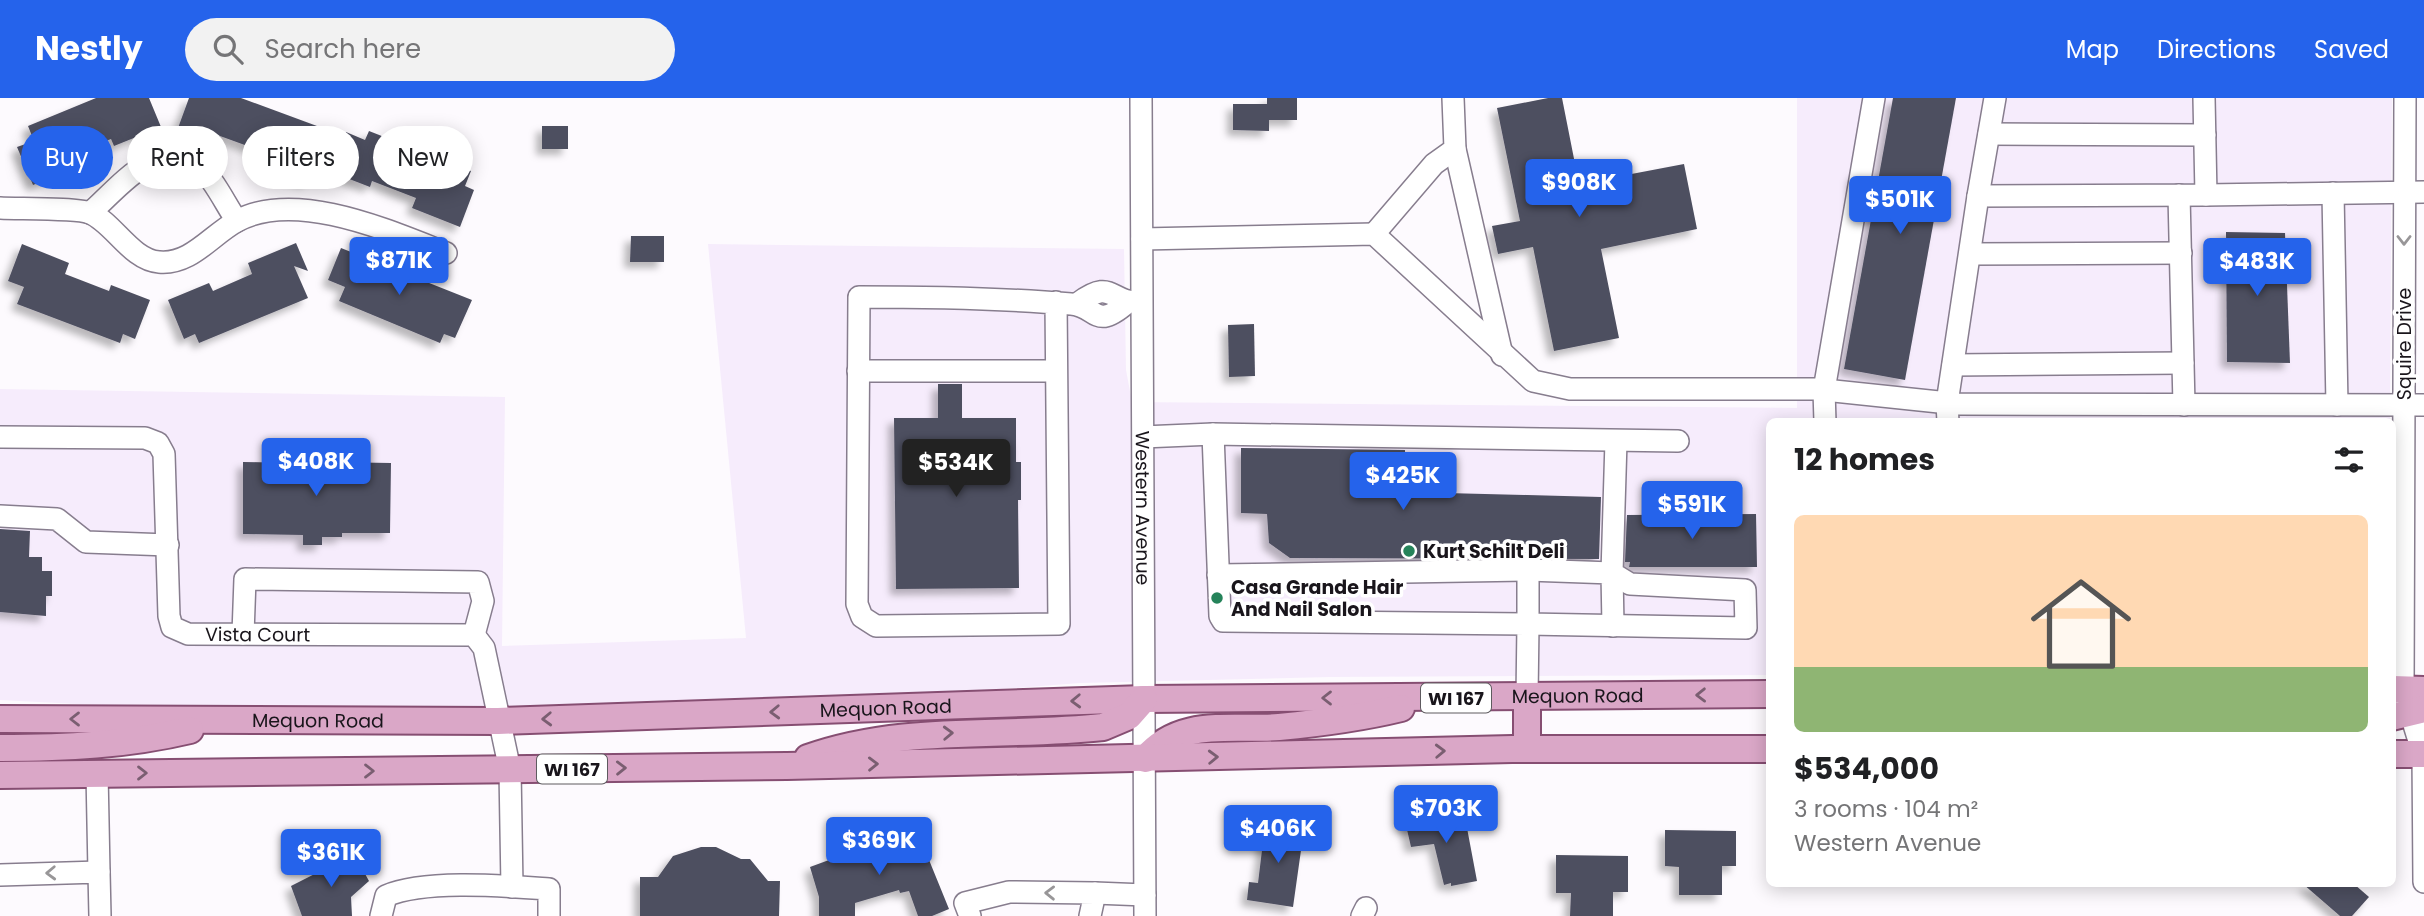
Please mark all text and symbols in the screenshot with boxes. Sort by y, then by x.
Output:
search box [185,18,675,81]
text: Nestly [35,25,143,72]
icon: search [209,30,247,68]
text: Search here [265,31,421,67]
text: Map [2066,33,2119,66]
text: Directions [2157,33,2276,66]
text: Saved [2314,33,2389,66]
chip: Buy [21,126,113,189]
chip: Rent [127,126,228,189]
chip: Filters [242,126,359,189]
chip: New [373,126,473,189]
pin: $908K [1530,159,1628,219]
text: $908K [1541,166,1617,198]
pin: $501K [1851,176,1949,236]
text: $501K [1865,183,1935,215]
one-way arrow [2396,235,2412,245]
pin: $871K [350,238,448,297]
pin: $483K [2208,238,2306,298]
text: $871K [365,244,433,276]
text: $483K [2219,245,2295,277]
street label: Squire Drive [2391,288,2418,400]
street label: Western Avenue [1129,431,1157,585]
pin: $408K [267,438,365,498]
text: 12 homes [1794,438,1935,481]
pin: $534K [907,440,1005,499]
icon: filters [2330,441,2368,479]
text: $408K [278,445,354,477]
text: $534K [918,446,994,478]
pin: $425K [1354,452,1452,512]
text: $425K [1366,459,1440,491]
pin: $591K [1643,482,1741,541]
text: $591K [1658,488,1726,520]
place label: Kurt Schilt Deli [1423,538,1565,565]
marker: Kurt Schilt Deli [1401,543,1417,559]
icon: home [2018,561,2144,687]
place label: Casa Grande Hair And Nail Salon [1231,574,1403,623]
marker: Casa Grande Hair And Nail Salon [1209,590,1225,606]
street label: Vista Court [205,621,310,648]
street label: Mequon Road [1511,682,1644,710]
road number: WI 167 [1421,684,1491,712]
one-way arrow [1695,687,1706,703]
one-way arrow [1321,690,1331,706]
street label: Mequon Road [819,692,952,724]
one-way arrow [1070,694,1081,709]
one-way arrow [769,705,780,720]
street label: Mequon Road [252,707,384,734]
one-way arrow [69,711,80,727]
one-way arrow [542,712,553,727]
one-way arrow [944,725,954,741]
one-way arrow [1435,743,1446,758]
text: $534,000 [1794,747,1939,790]
one-way arrow [1208,750,1219,765]
road number: WI 167 [537,754,607,784]
one-way arrow [868,756,879,772]
one-way arrow [616,761,627,776]
one-way arrow [364,763,375,779]
one-way arrow [137,765,147,781]
pin: $703K [1397,786,1495,845]
text: $703K [1410,792,1482,824]
text: 3 rooms · 104 m² [1794,793,1978,825]
pin: $406K [1229,806,1327,865]
text: $406K [1240,812,1316,844]
pin: $369K [830,818,928,877]
text: $369K [842,824,916,856]
text: Western Avenue [1794,827,1981,859]
pin: $361K [282,830,380,889]
text: $361K [297,836,365,868]
one-way arrow [45,866,56,881]
one-way arrow [1045,885,1055,901]

